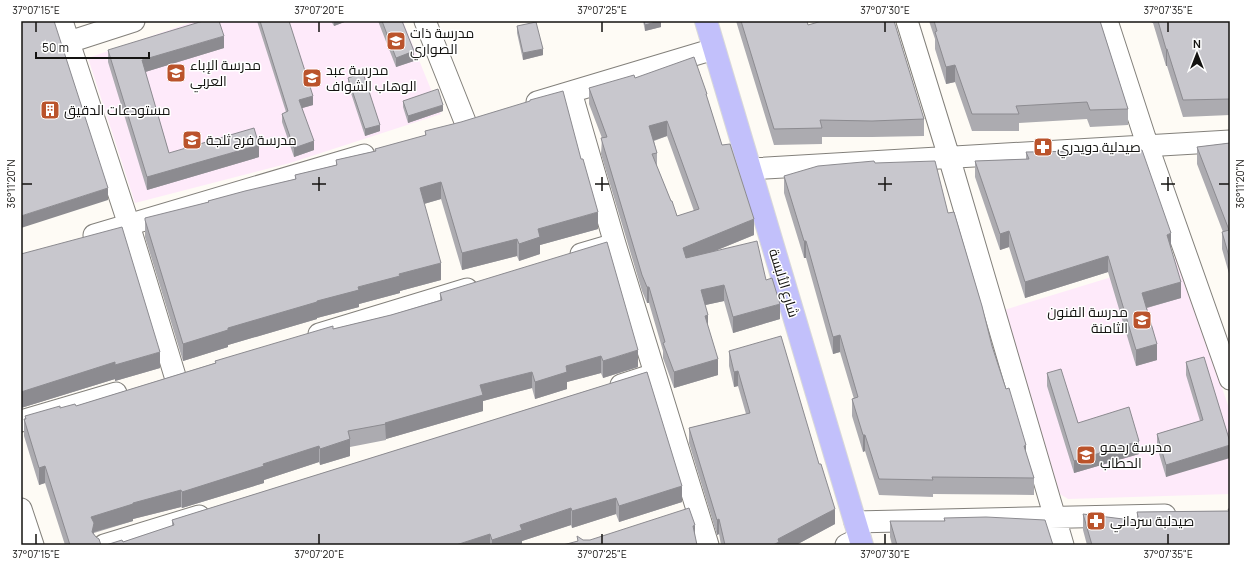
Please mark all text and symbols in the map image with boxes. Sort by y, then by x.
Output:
text: 37°07'15"E [12,3,60,17]
text: 37°07'20"E [294,3,344,17]
text: 37°07'25"E [577,3,627,17]
text: 37°07'30"E [860,3,910,17]
text: 37°07'35"E [1143,3,1193,17]
place label: مدرسة ذات الصواري [410,23,474,61]
school or university icon: مدرسة ذات الصواري [385,30,407,52]
scale bar [36,34,149,60]
north arrow [1177,34,1217,74]
text: N [1193,36,1201,51]
text: 50 m [42,39,69,56]
place label: مدرسة الإباء العربي [190,55,261,93]
place label: مدرسة عبد الوهاب الشواف [326,60,417,95]
school or university icon: مدرسة الإباء العربي [165,62,187,84]
school or university icon: مدرسة عبد الوهاب الشواف [301,67,323,89]
building icon: مستودعات الدقيق [39,99,61,121]
place label: مستودعات الدقيق [64,100,171,119]
school or university icon: مدرسة فرج ثلجة [181,129,203,151]
place label: مدرسة فرج ثلجة [206,130,297,149]
pharmacy icon: صيدلية دويدري [1032,136,1054,158]
place label: صيدلية دويدري [1057,137,1141,159]
text: 36°11'20"N [4,159,18,208]
text: 36°11'20"N [1233,159,1247,208]
street label: شارع الألبسة [765,246,804,319]
place label: مدرسة الفنون الثامنة [1047,302,1128,337]
school or university icon: مدرسة الفنون الثامنة [1131,309,1153,331]
place label: مدرسة رحمو الحطاب [1100,437,1172,472]
school or university icon: مدرسة رحمو الحطاب [1075,444,1097,466]
pharmacy icon: صيدلبة سرداني [1085,510,1107,532]
place label: صيدلبة سرداني [1110,511,1194,533]
text: 37°07'15"E [12,547,60,561]
text: 37°07'20"E [294,547,344,561]
text: 37°07'25"E [577,547,627,561]
text: 37°07'30"E [860,547,910,561]
text: 37°07'35"E [1143,547,1193,561]

